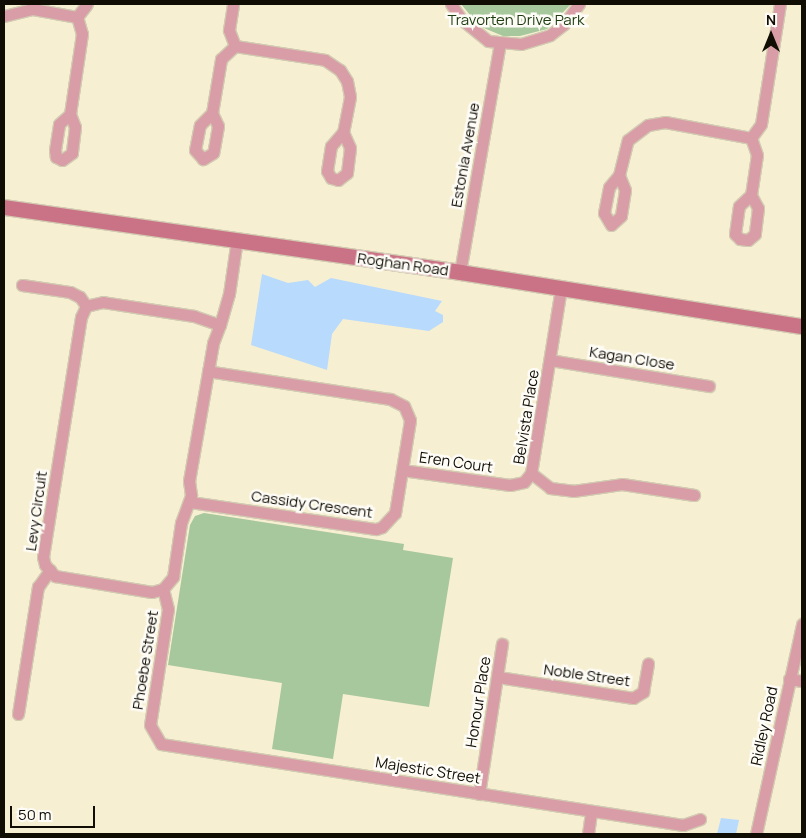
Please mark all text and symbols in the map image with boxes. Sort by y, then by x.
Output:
north arrow [746,10,796,60]
text: N [766,10,776,29]
park label: Travorten Drive Park [447,11,585,29]
street label: Estonia Avenue [447,101,483,209]
street label: Roghan Road [356,249,450,279]
street label: Kagan Close [588,342,676,374]
street label: Belvista Place [510,368,542,466]
street label: Eren Court [418,448,494,476]
street label: Levy Circuit [21,470,51,552]
street label: Cassidy Crescent [250,487,374,521]
street label: Phoebe Street [128,609,162,711]
street label: Honour Place [462,655,494,749]
street label: Noble Street [543,660,631,690]
street label: Ridley Road [747,685,781,767]
street label: Majestic Street [374,753,482,787]
scale bar [12,796,98,828]
text: 50 m [18,804,52,825]

